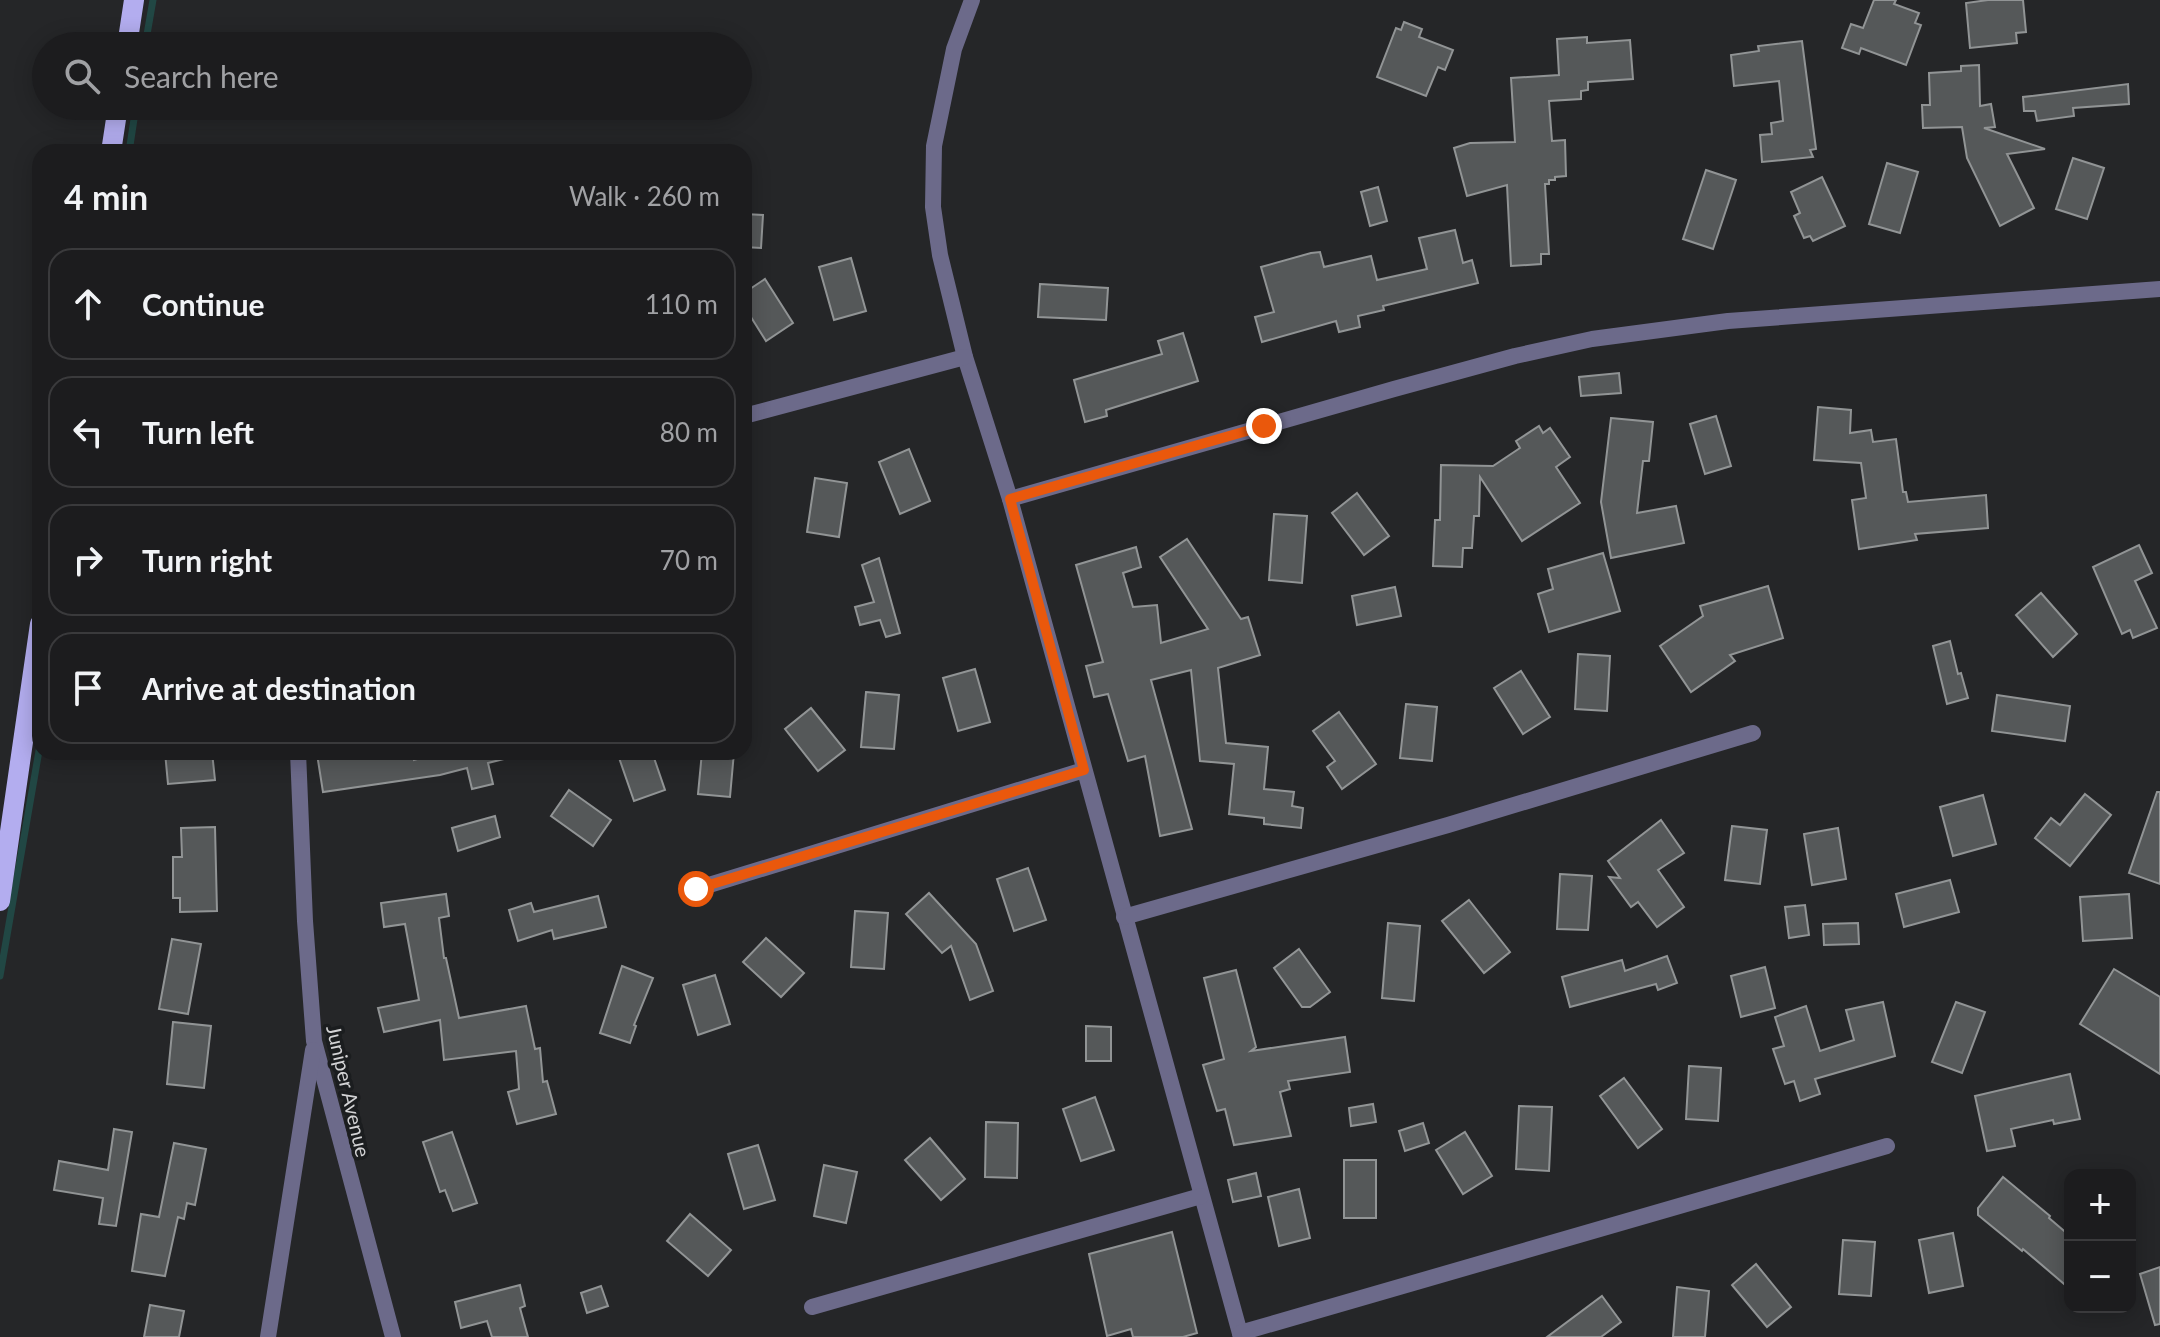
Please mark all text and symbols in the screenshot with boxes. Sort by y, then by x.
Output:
search box [32,32,752,120]
icon: search [60,54,104,98]
text: Search here [124,58,279,94]
text: 4 min [64,176,148,217]
text: Walk · 260 m [569,180,720,212]
icon: ahead [66,282,110,326]
text: Continue [142,286,265,322]
text: 110 m [645,288,718,320]
route end [1246,408,1282,444]
icon: left [66,410,110,454]
text: Turn left [142,414,254,450]
text: 80 m [660,416,718,448]
icon: right [66,538,110,582]
text: Turn right [142,542,272,578]
text: 70 m [660,544,718,576]
icon: arrive [66,666,110,710]
text: Arrive at destination [142,670,416,706]
route start [678,871,714,907]
street label: Juniper Avenue [322,1023,376,1159]
map controls [2064,1169,2136,1313]
button: + [2064,1169,2136,1241]
button: − [2064,1241,2136,1313]

